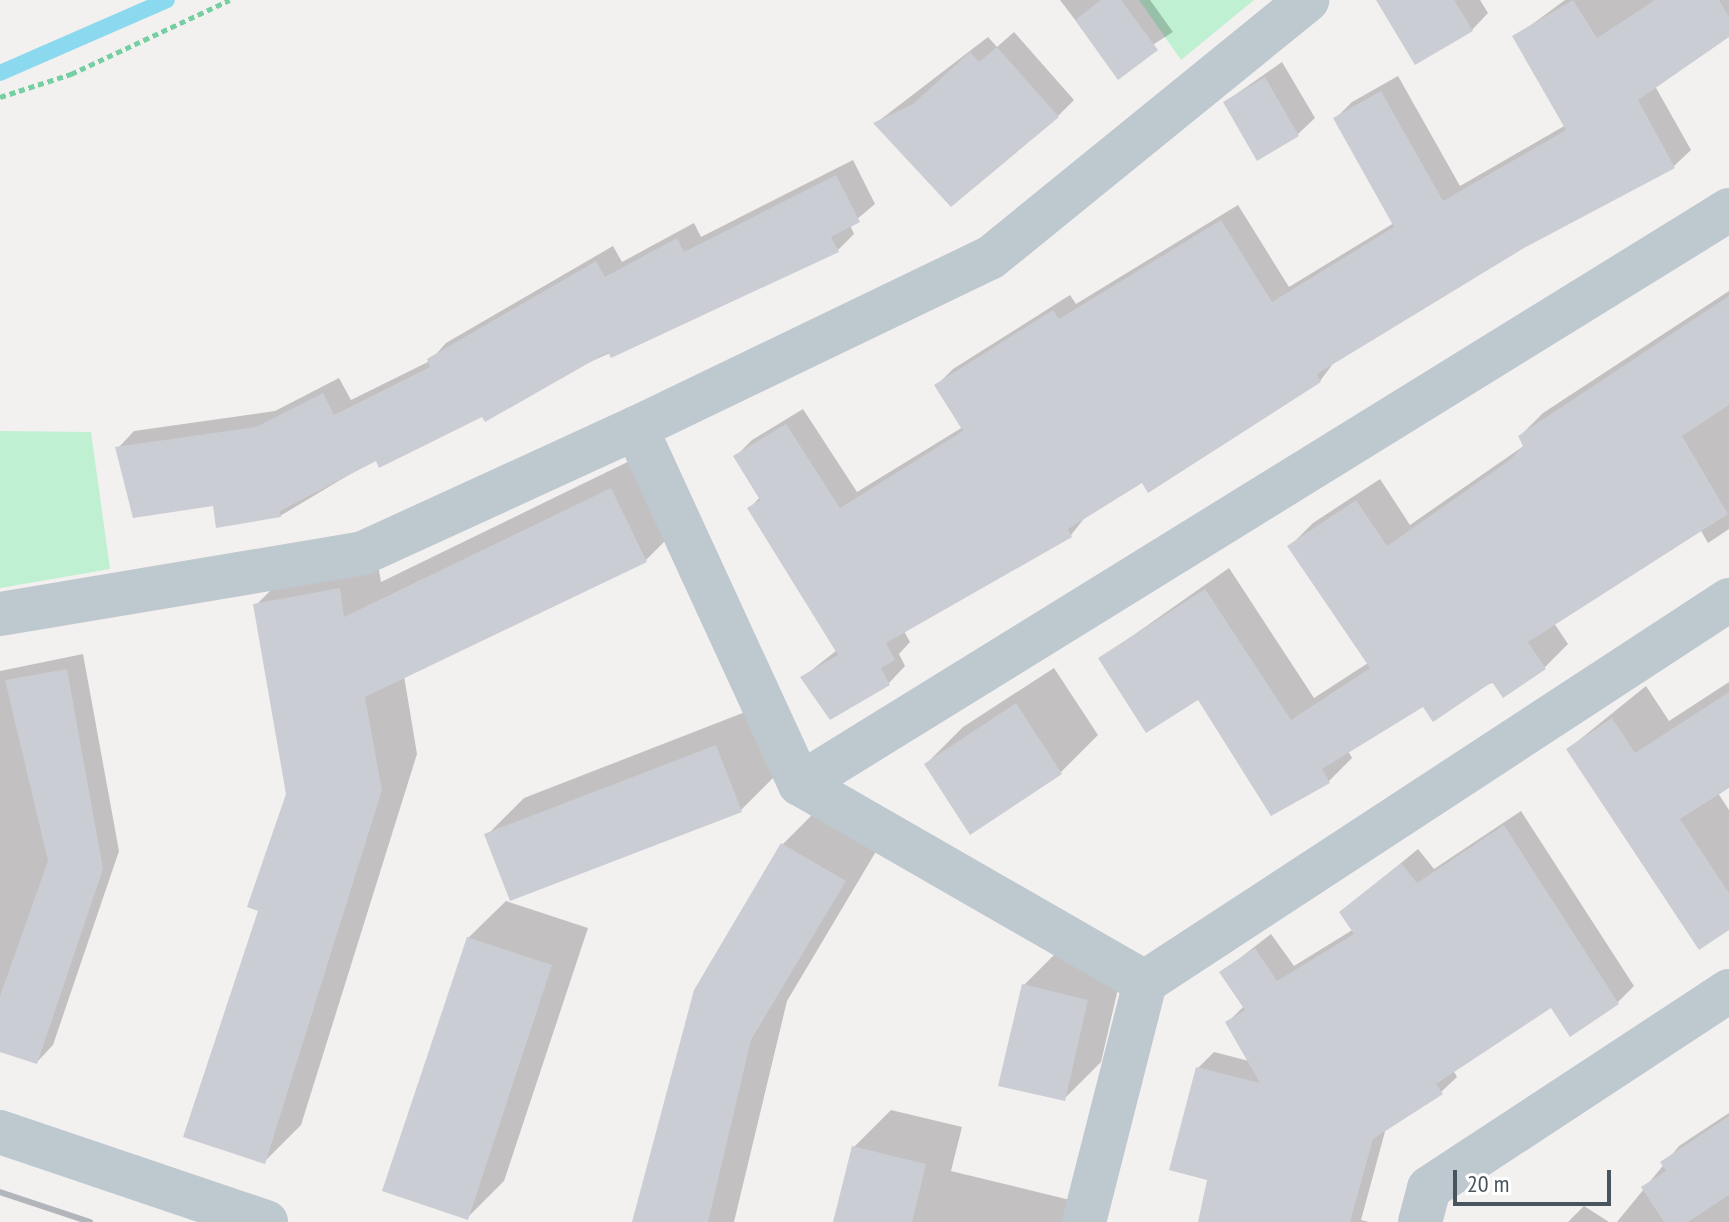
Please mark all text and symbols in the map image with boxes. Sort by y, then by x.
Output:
scale bar [1457,1154,1615,1204]
text: 20 m [1467,1168,1509,1199]

